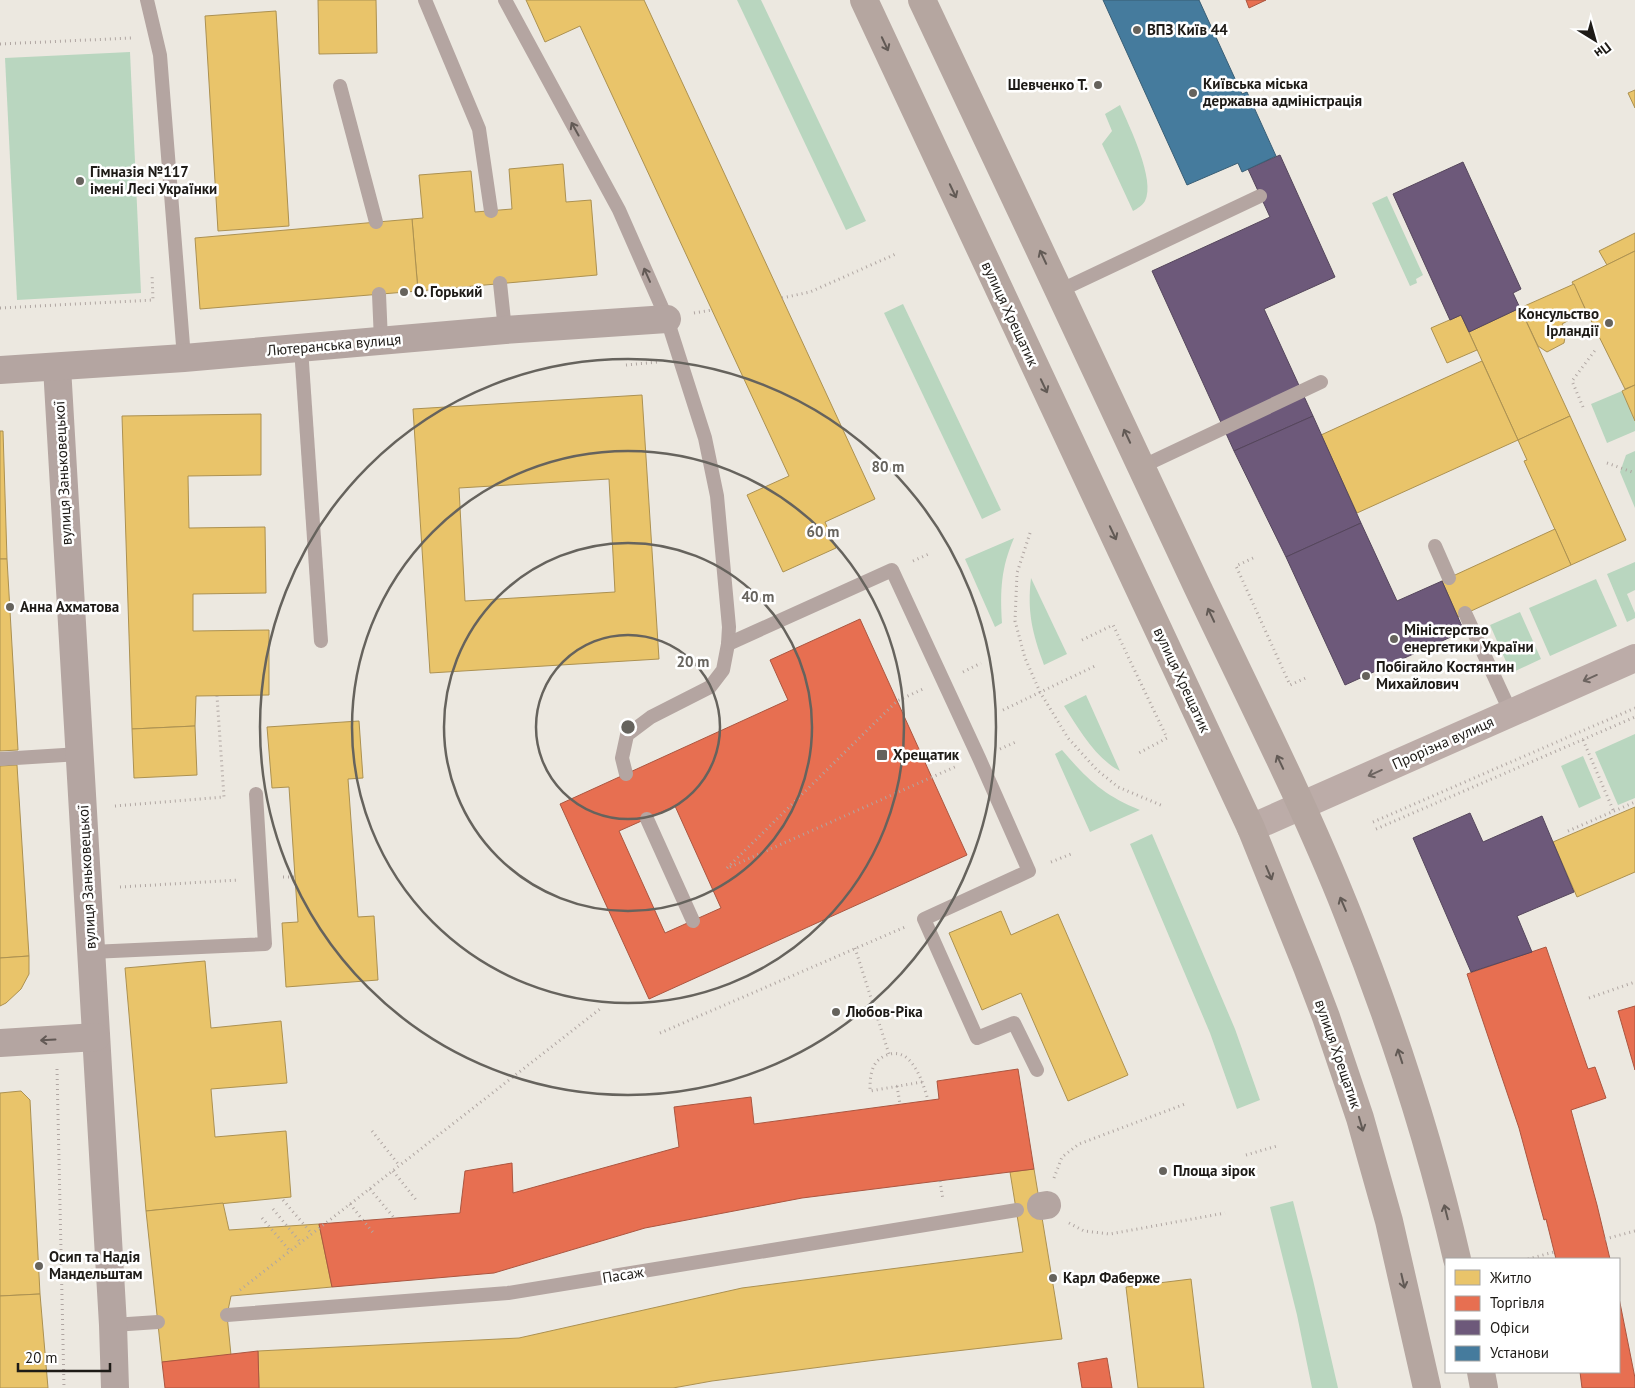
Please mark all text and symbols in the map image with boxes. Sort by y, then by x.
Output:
north arrow [1570,15,1620,65]
place label: ВПЗ Київ 44 [1147,20,1228,39]
marker: ВПЗ Київ 44 [1131,24,1143,36]
one-way arrow [880,36,890,51]
text: Пн [1591,38,1615,63]
place label: Київська міська державна адміністрація [1202,74,1362,110]
place label: Шевченко Т. [1008,75,1088,94]
marker: Шевченко Т. [1092,79,1104,91]
marker: Київська міська державна адміністрація [1187,87,1199,99]
one-way arrow [570,122,580,137]
place label: Гімназія №117 імені Лесі Українки [90,162,217,198]
marker: Гімназія №117 імені Лесі Українки [74,175,86,187]
one-way arrow [949,183,959,198]
one-way arrow [1038,250,1047,265]
street label: вулиця Хрещатик [978,258,1044,370]
one-way arrow [642,268,652,283]
place label: О. Горький [414,282,482,301]
marker: О. Горький [398,286,410,298]
place label: Консульство Ірландії [1518,304,1599,340]
marker: Консульство Ірландії [1603,317,1615,329]
street label: Лютеранська вулиця [265,329,402,360]
one-way arrow [1040,378,1050,393]
street label: вулиця Заньковецької [49,400,76,546]
one-way arrow [1121,429,1131,444]
text: 80 m [872,457,904,476]
text: 60 m [807,522,839,541]
one-way arrow [1108,526,1118,541]
text: 40 m [742,587,774,606]
place label: Анна Ахматова [20,597,119,616]
marker: Анна Ахматова [4,601,16,613]
one-way arrow [1206,607,1216,622]
place label: Міністерство енергетики України [1404,620,1534,656]
street label: вулиця Хрещатик [1150,624,1216,736]
marker: Міністерство енергетики України [1388,633,1400,645]
text: 20 m [677,652,709,671]
place label: Побігайло Костянтин Михайлович [1376,657,1514,693]
marker: Побігайло Костянтин Михайлович [1360,670,1372,682]
one-way arrow [1583,673,1598,683]
street label: Прорізна вулиця [1389,712,1497,774]
centre of rings [619,718,637,736]
place label: Хрещатик [893,745,960,764]
marker: Хрещатик [875,748,889,762]
one-way arrow [1275,755,1284,770]
one-way arrow [1368,769,1383,779]
street label: вулиця Заньковецької [73,804,100,950]
one-way arrow [1265,865,1275,880]
one-way arrow [1338,897,1348,912]
street label: вулиця Хрещатик [1311,997,1366,1112]
place label: Любов-Ріка [845,1002,923,1021]
marker: Любов-Ріка [830,1006,842,1018]
one-way arrow [40,1036,56,1045]
one-way arrow [1394,1048,1404,1064]
one-way arrow [1357,1116,1367,1132]
place label: Площа зірок [1173,1161,1256,1180]
marker: Площа зірок [1157,1165,1169,1177]
one-way arrow [1441,1204,1450,1220]
place label: Осип та Надія Мандельштам [49,1247,143,1283]
legend [1445,1258,1620,1373]
marker: Осип та Надія Мандельштам [33,1260,45,1272]
street label: Пасаж [601,1262,645,1287]
place label: Карл Фаберже [1063,1268,1161,1287]
text: Житло [1489,1268,1532,1287]
marker: Карл Фаберже [1047,1272,1059,1284]
one-way arrow [1399,1272,1408,1288]
text: Торгівля [1490,1293,1544,1312]
text: Офіси [1490,1318,1529,1337]
scale bar [18,1340,110,1372]
text: Установи [1490,1343,1549,1362]
text: 20 m [25,1348,58,1367]

